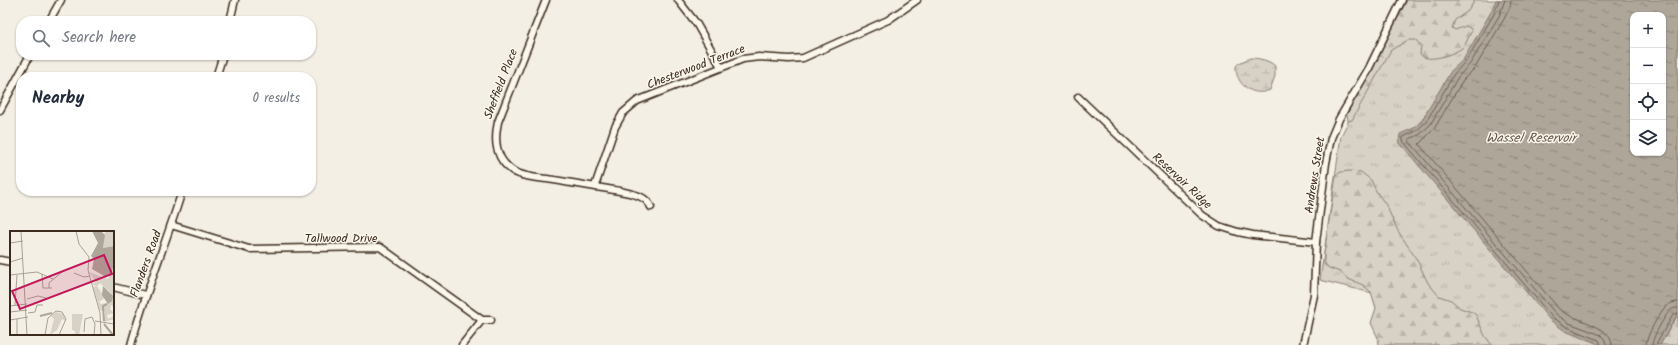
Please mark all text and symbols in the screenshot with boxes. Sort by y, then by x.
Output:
map controls [1630,12,1666,156]
button: + [1630,12,1666,48]
search box [16,16,316,60]
text: Search here [62,26,136,50]
icon: search [30,27,52,49]
street label: Chesterwood Terrace [644,39,749,95]
street label: Sheffield Place [479,45,523,122]
button: − [1630,48,1666,84]
button: locate [1630,84,1666,120]
text: Nearby [32,85,84,112]
text: 0 results [253,88,300,109]
button: layers [1630,120,1666,156]
water label: Wassel Reservoir [1486,128,1578,149]
street label: Andrews Street [1300,135,1330,215]
street label: Reservoir Ridge [1148,148,1217,214]
street label: Flanders Road [125,227,167,300]
street label: Tallwood Drive [305,229,378,248]
inset map [10,231,114,335]

